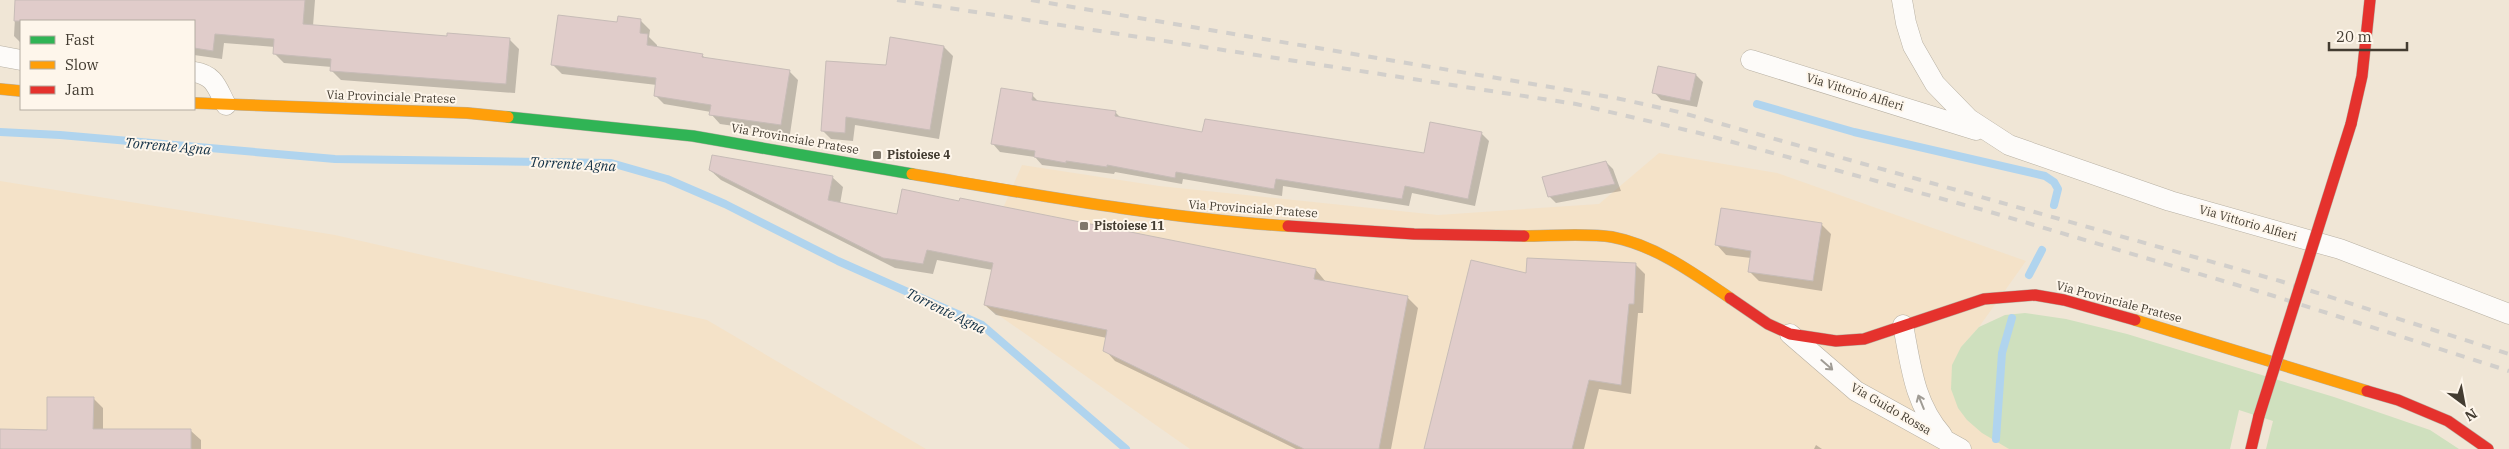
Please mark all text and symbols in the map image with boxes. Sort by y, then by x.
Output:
legend [20,20,195,110]
scale bar [2329,20,2406,52]
text: 20 m [2336,27,2372,46]
text: Fast [65,30,95,49]
text: Slow [65,55,99,74]
street label: Via Vittorio Alfieri [1805,70,1906,114]
text: Jam [65,80,94,99]
street label: Via Provinciale Pratese [326,87,456,106]
street label: Via Provinciale Pratese [730,120,860,157]
water label: Torrente Agna [124,133,212,159]
place label: Pistoiese 4 [887,147,950,162]
marker: Pistoiese 4 [871,149,883,161]
water label: Torrente Agna [529,153,617,175]
street label: Via Provinciale Pratese [1188,197,1318,220]
street label: Via Vittorio Alfieri [2198,201,2299,244]
place label: Pistoiese 11 [1094,218,1165,233]
marker: Pistoiese 11 [1078,220,1090,232]
street label: Via Provinciale Pratese [2055,278,2184,326]
water label: Torrente Agna [903,284,989,338]
one-way arrow [1820,360,1833,371]
street label: Via Guido Rossa [1848,379,1935,438]
north arrow [2439,379,2489,429]
one-way arrow [1916,395,1925,410]
text: N [2461,404,2480,426]

